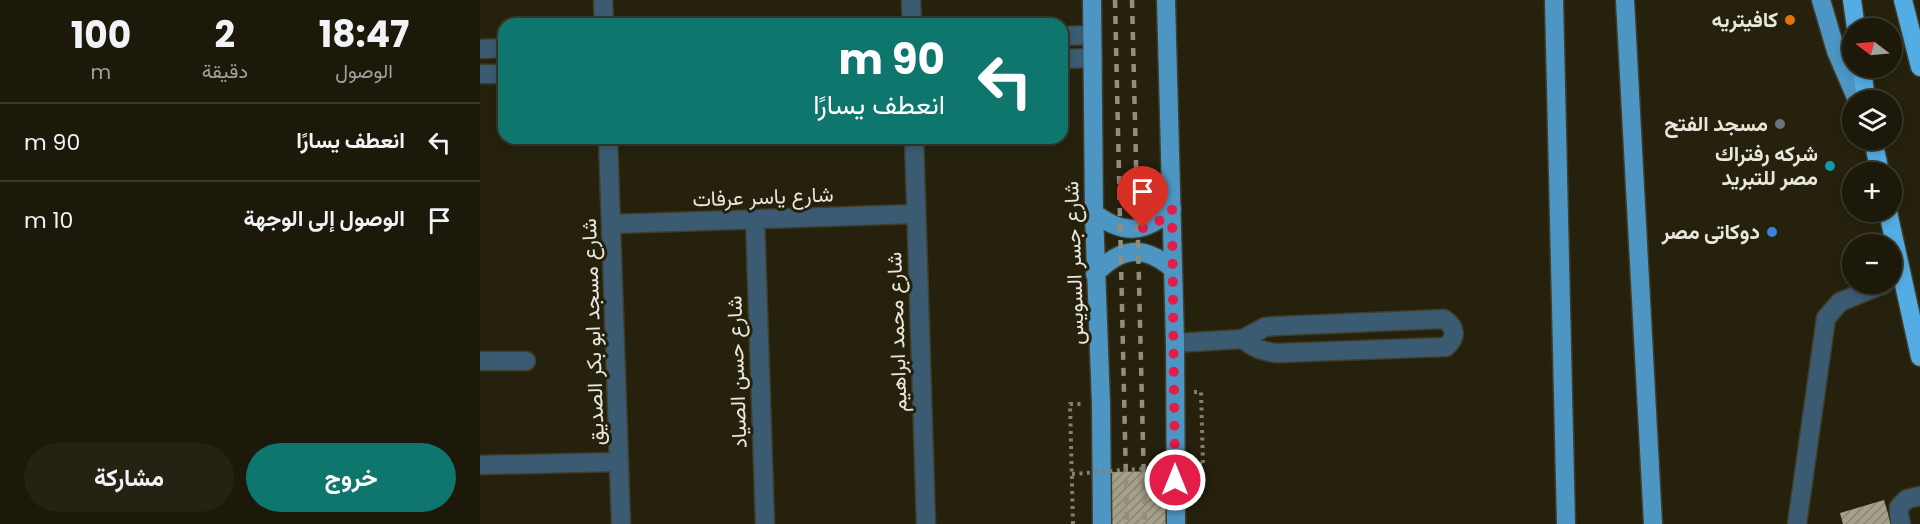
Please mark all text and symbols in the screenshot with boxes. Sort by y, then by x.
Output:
place label: كافيتريه [1712,5,1778,34]
text: 2 [215,9,235,60]
text: 18:47 [319,9,409,60]
text: 100 [71,10,131,61]
marker: كافيتريه [1783,13,1797,27]
north arrow [1842,18,1902,78]
map controls [1842,18,1902,294]
text: 90 m [838,30,945,89]
icon: left [966,42,1044,120]
text: دقيقة [202,57,248,85]
text: الوصول [335,57,393,85]
text: m [91,58,111,86]
text: انعطف يسارًا [813,86,945,123]
button: layers [1842,90,1902,150]
place label: مسجد الفتح [1664,109,1768,138]
marker: مسجد الفتح [1773,117,1787,131]
text: انعطف يسارًا [296,125,405,156]
icon: left [423,126,456,159]
text: 90 m [24,127,80,158]
place label: شركه رفتراك مصر للتبريد [1715,139,1818,192]
marker: شركه رفتراك مصر للتبريد [1823,159,1837,173]
button: + [1842,162,1902,222]
pin [1117,166,1168,228]
icon: arrive [1126,175,1159,208]
street label: شارع ياسر عرفات [692,180,834,213]
street label: شارع جسر السويس [1056,181,1091,345]
text: الوصول إلى الوجهة [244,203,405,234]
icon: arrive [423,204,456,237]
text: 10 m [24,205,73,236]
place label: دوكاتى مصر [1661,217,1760,246]
street label: شارع مسجد ابو بكر الصديق [574,218,611,446]
marker: دوكاتى مصر [1765,225,1779,239]
button: − [1842,234,1902,294]
street label: شارع محمد ابراهيم [879,251,914,413]
street label: شارع حسن الصياد [719,295,754,449]
button: مشاركة [24,443,234,512]
button: خروج [246,443,456,512]
position arrow [1143,448,1207,512]

